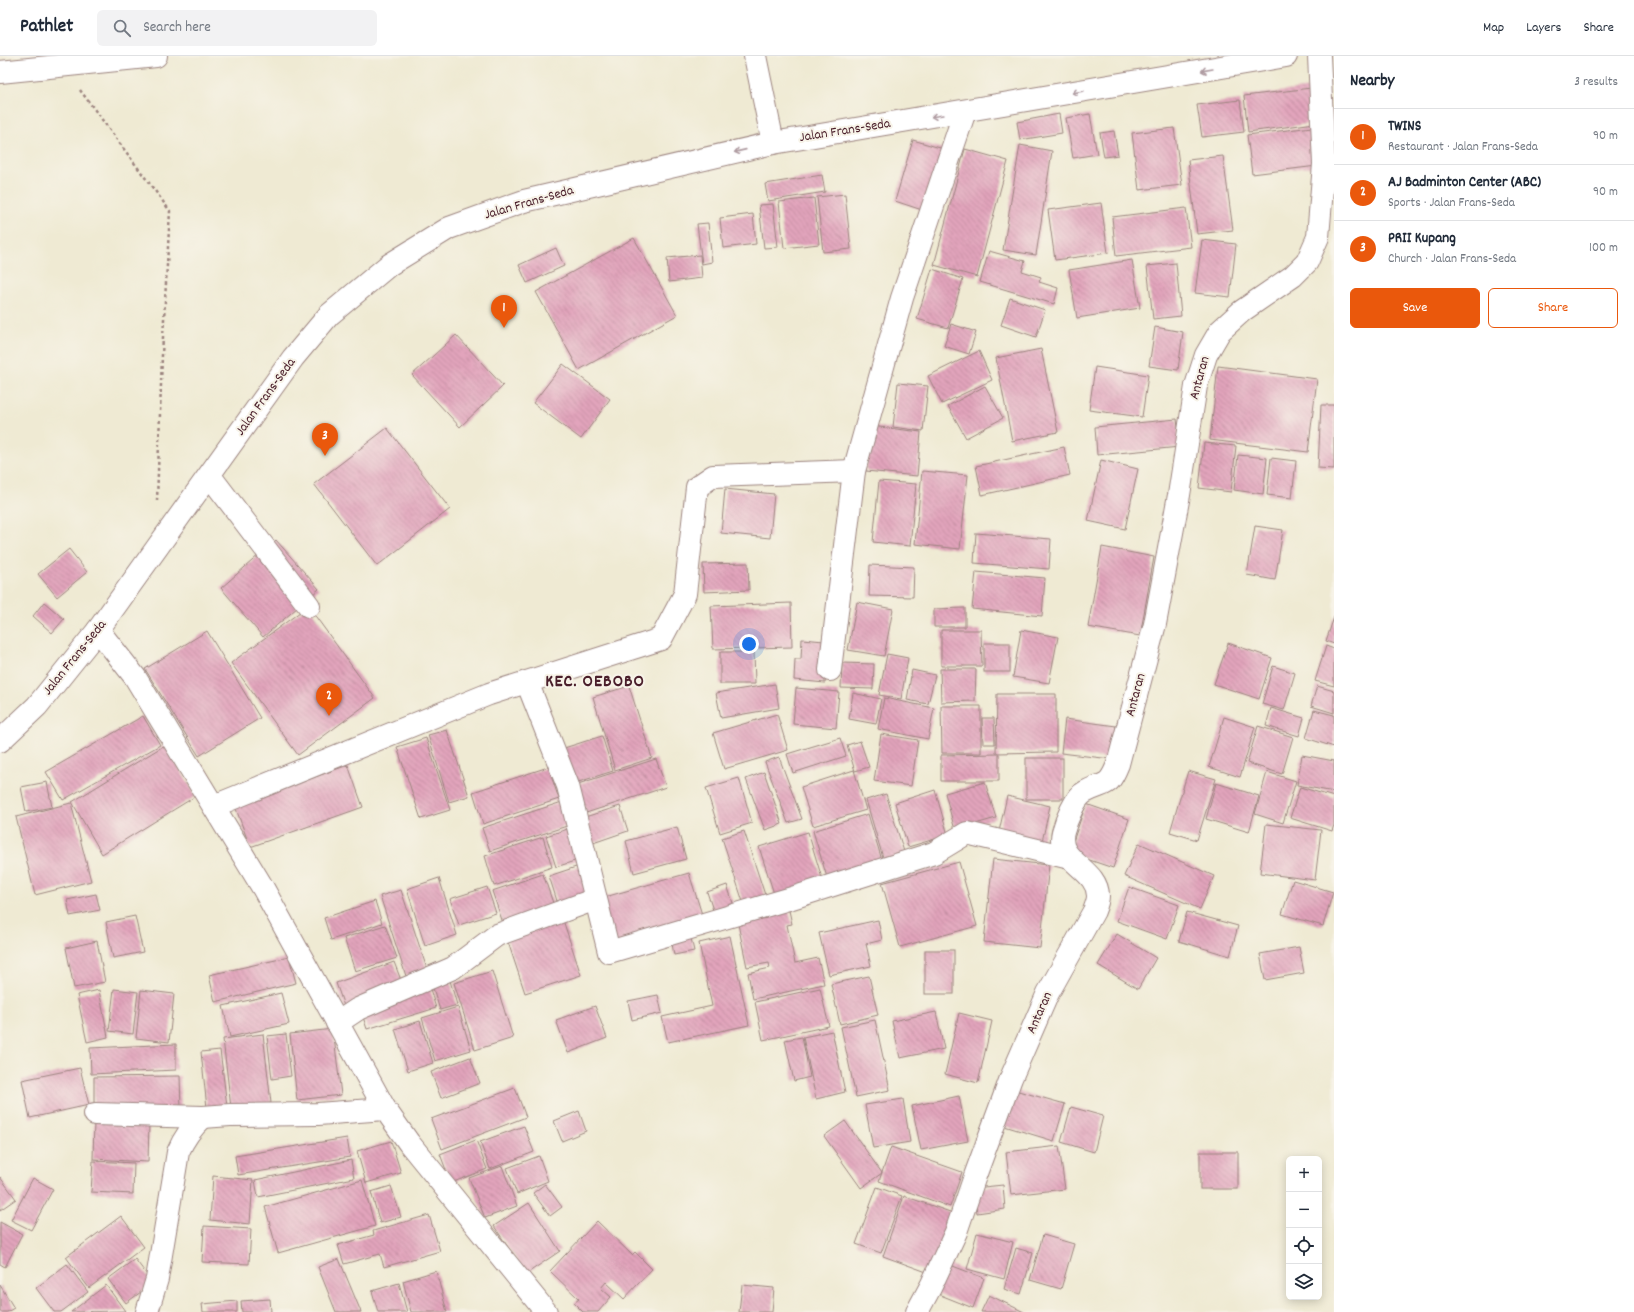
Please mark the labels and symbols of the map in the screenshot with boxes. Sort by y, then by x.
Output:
one-way arrow [1200,66,1213,74]
one-way arrow [1072,88,1085,96]
one-way arrow [930,112,943,120]
street label: Jalan Frans-Seda [798,114,892,148]
one-way arrow [733,147,746,155]
street label: Jalan Frans-Seda [482,181,576,225]
pin: 1 [491,295,517,328]
street label: Jalan Frans-Seda [231,354,301,440]
street label: Antaran [1185,354,1215,402]
pin: 3 [312,423,338,456]
street label: Jalan Frans-Seda [38,616,112,700]
your location [739,634,759,654]
district label: KEC. OEBOBO [545,670,645,695]
street label: Antaran [1121,671,1151,719]
pin: 2 [316,683,342,716]
street label: Antaran [1022,989,1058,1037]

